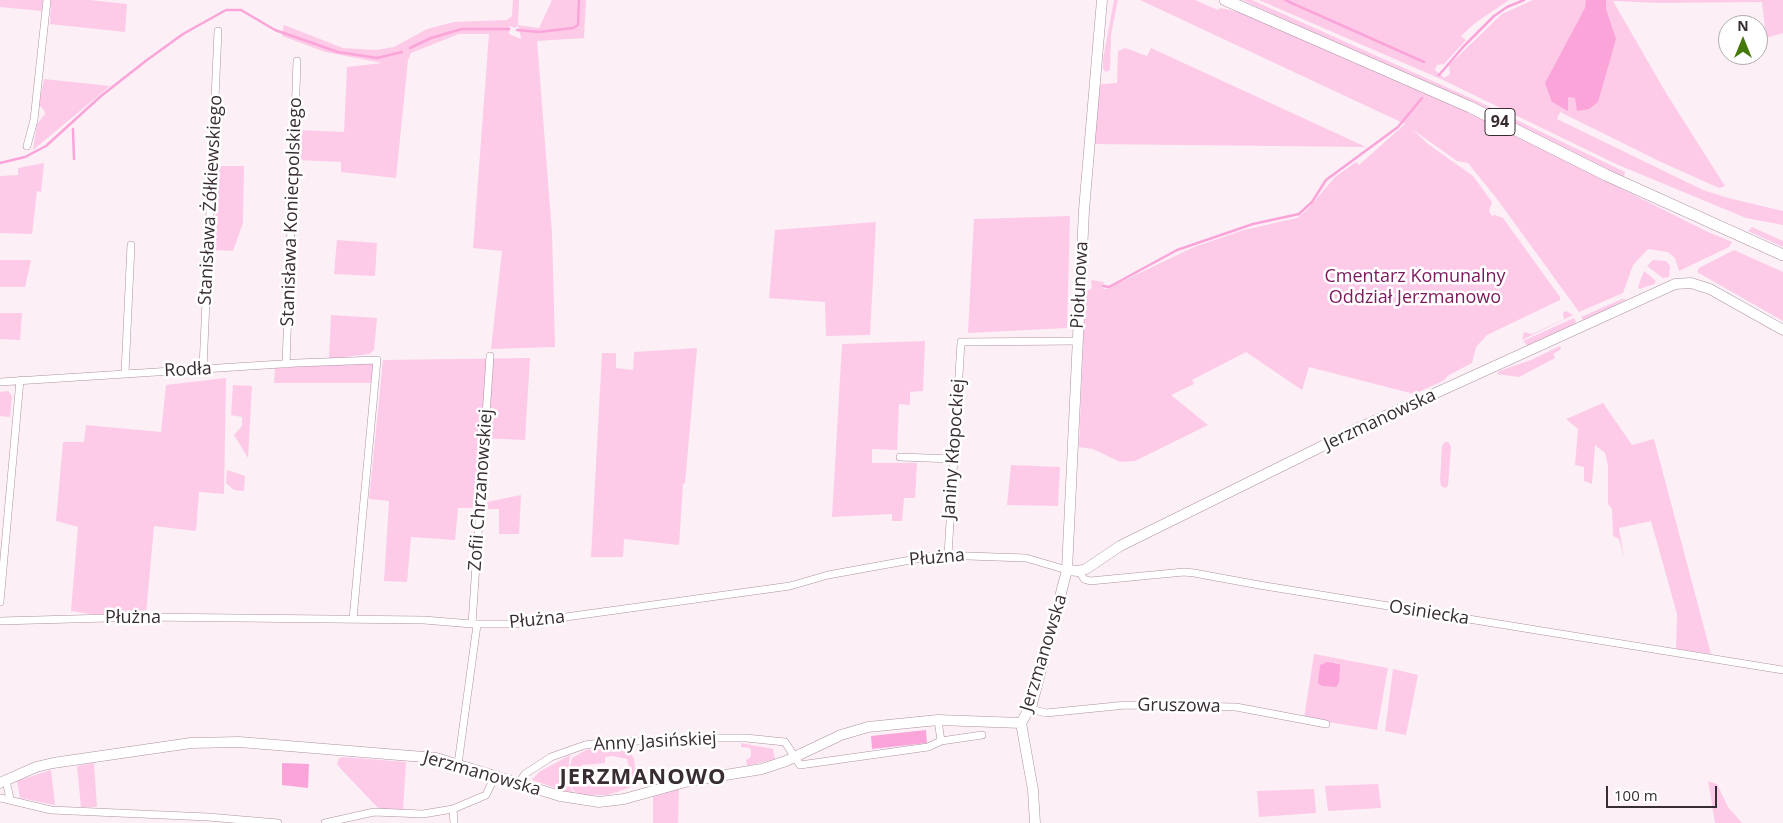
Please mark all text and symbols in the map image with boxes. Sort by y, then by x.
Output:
north arrow [1718,15,1768,65]
text: N [1737,16,1749,35]
street label: Stanisława Żółkiewskiego [195,94,227,306]
street label: Stanisława Koniecpolskiego [277,97,307,327]
road number: 94 [1485,108,1515,136]
street label: Piołunowa [1067,241,1093,329]
park label: Cmentarz Komunalny Oddział Jerzmanowo [1324,266,1506,308]
street label: Rodła [164,358,212,382]
street label: Janiny Kłopockiej [938,378,970,520]
street label: Jerzmanowska [1320,385,1440,455]
street label: Zofii Chrzanowskiej [465,408,497,572]
street label: Płużna [908,545,966,571]
street label: Jerzmanowska [1016,592,1072,714]
street label: Osiniecka [1387,596,1471,630]
street label: Płużna [508,606,566,634]
street label: Płużna [105,607,161,629]
street label: Gruszowa [1137,694,1221,718]
street label: Anny Jasińskiej [593,728,717,756]
street label: Jerzmanowska [421,747,543,801]
district label: JERZMANOWO [558,765,728,791]
scale bar [1608,776,1719,808]
text: 100 m [1614,785,1658,805]

